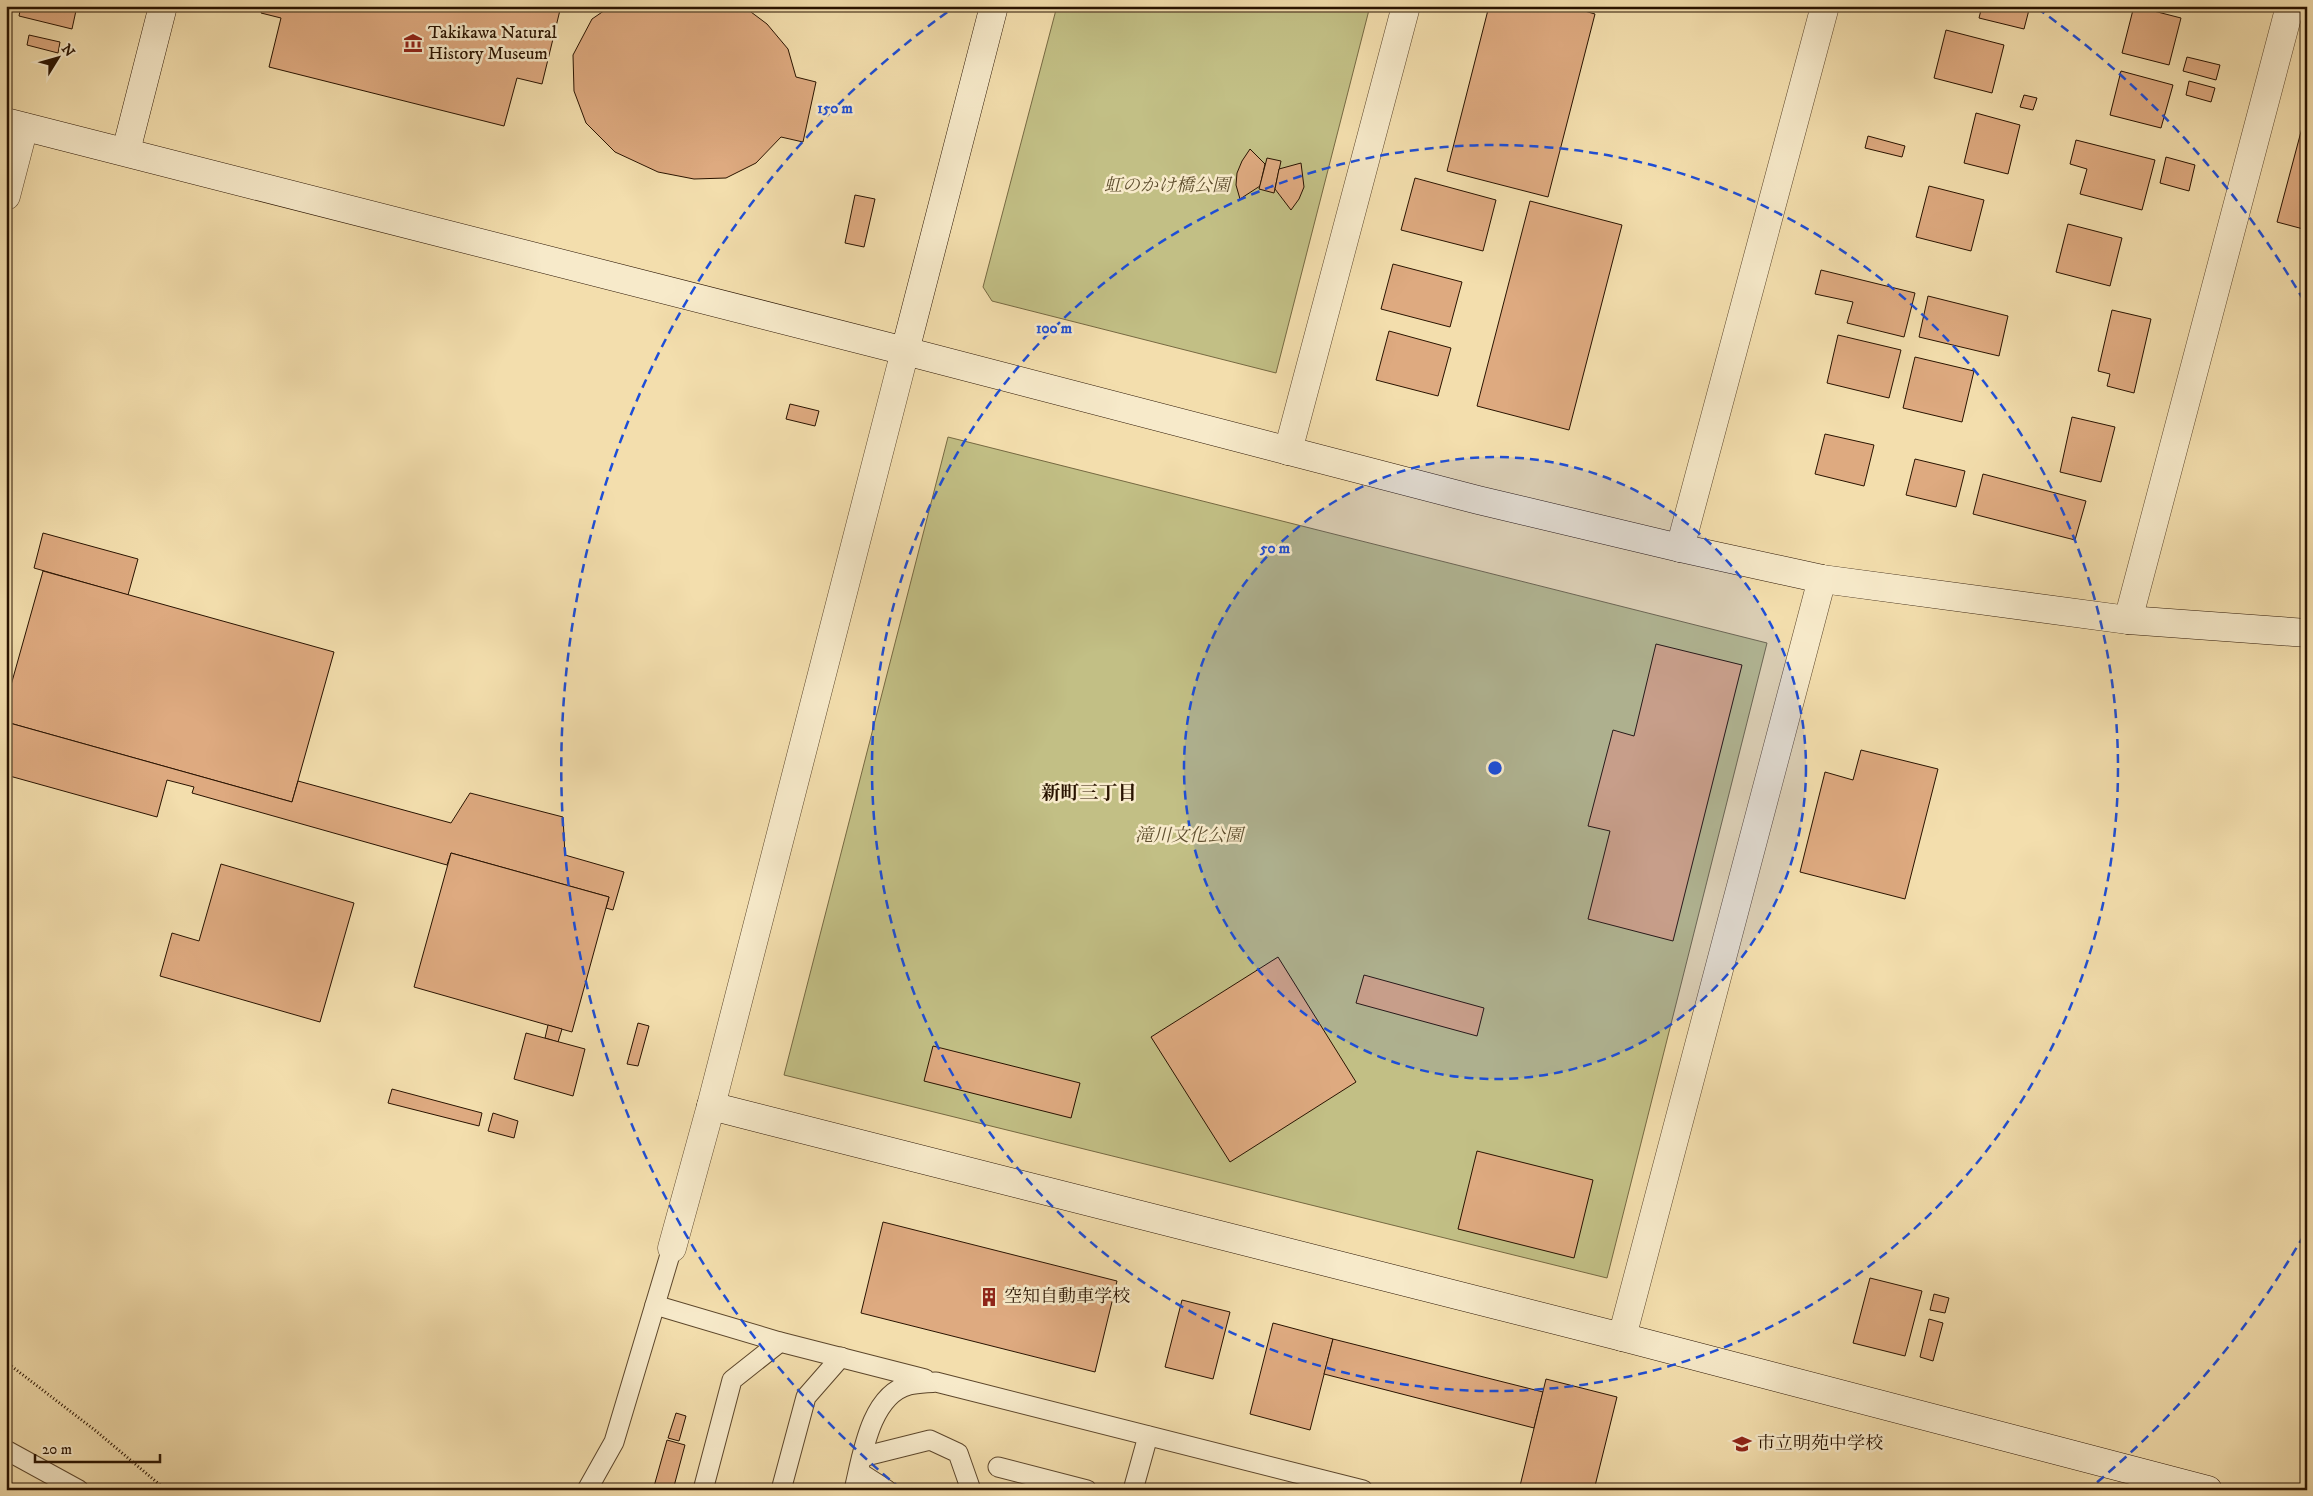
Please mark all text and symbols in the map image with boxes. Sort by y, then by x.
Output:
place label: Takikawa Natural History Museum [428,22,558,65]
north arrow [32,32,82,82]
museum icon: Takikawa Natural History Museum [402,32,424,54]
text: N [57,41,79,61]
text: 150 m [817,99,853,118]
park label: 虹のかけ橋公園 [1104,175,1233,197]
text: 100 m [1036,319,1073,338]
text: 50 m [1259,539,1291,558]
centre of rings [1486,759,1504,777]
district label: 新町三丁目 [1041,782,1137,805]
park label: 滝川文化公園 [1135,825,1246,847]
building icon: 空知自動車学校 [978,1286,1000,1308]
place label: 空知自動車学校 [1004,1286,1130,1308]
scale bar [35,1431,160,1463]
school or university icon: 市立明苑中学校 [1731,1433,1753,1455]
place label: 市立明苑中学校 [1757,1433,1883,1455]
text: 20 m [42,1440,72,1459]

